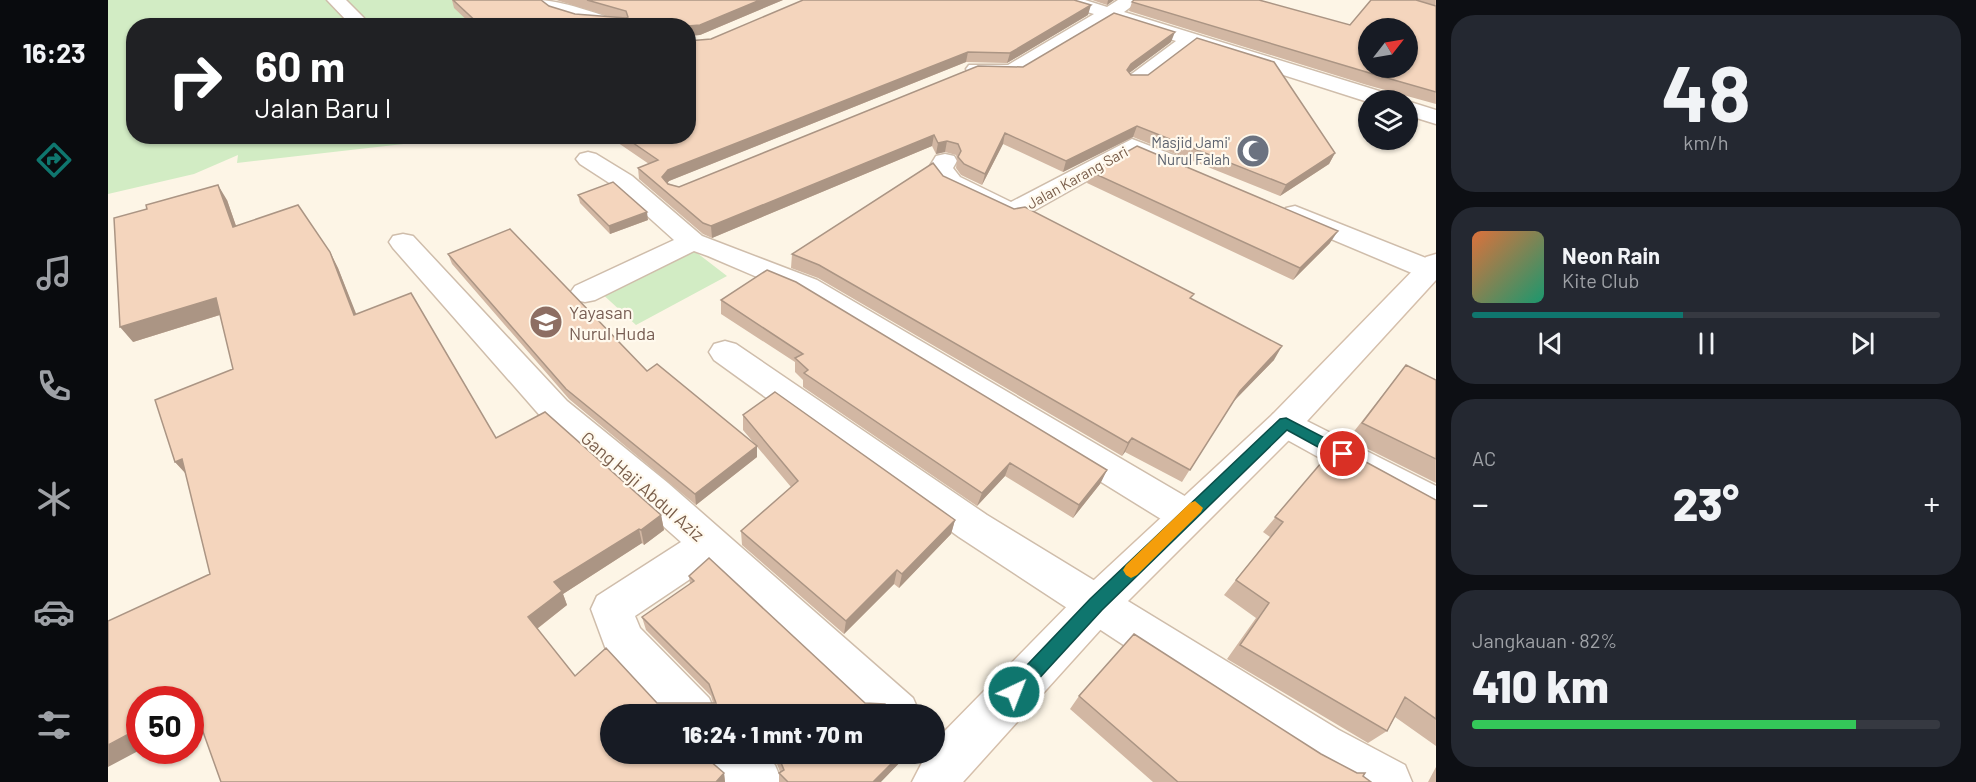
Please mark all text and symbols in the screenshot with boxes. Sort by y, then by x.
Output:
north arrow [1358,18,1418,78]
map controls [1358,18,1418,150]
text: 16:23 [22,36,86,68]
text: 60 m [255,40,345,90]
icon: right [156,42,234,120]
text: 48 [1661,44,1751,138]
button: layers [1358,90,1418,150]
text: Jalan Baru I [255,91,392,123]
text: km/h [1683,130,1729,154]
place label: Masjid Jami' Nurul Falah [1151,133,1230,168]
mosque icon: Masjid Jami' Nurul Falah [1235,133,1271,169]
icon: directions [33,139,75,181]
street label: Jalan Karang Sari [1023,142,1131,212]
text: Neon Rain [1562,242,1660,268]
icon: music [33,252,75,294]
text: Kite Club [1562,268,1639,292]
place label: Yayasan Nurul Huda [569,301,655,344]
school or university icon: Yayasan Nurul Huda [528,304,564,340]
icon: previous [1534,327,1567,360]
icon: pause [1690,327,1723,360]
icon: next [1846,327,1879,360]
icon: phone [33,365,75,407]
street label: Gang Haji Abdul Aziz [577,427,709,545]
pin [1317,428,1368,479]
icon: arrive [1326,437,1359,470]
text: AC [1472,446,1496,470]
text: 23° [1673,476,1739,530]
icon: climate [33,478,75,520]
text: − [1472,483,1489,523]
text: + [1923,483,1940,523]
icon: car [33,591,75,633]
text: Jangkauan · 82% [1472,628,1617,652]
text: 410 km [1472,658,1609,712]
position arrow [982,660,1046,724]
speed limit sign: 50 [126,686,204,764]
icon: filters [33,704,75,746]
text: 16:24 · 1 mnt · 70 m [682,721,863,747]

